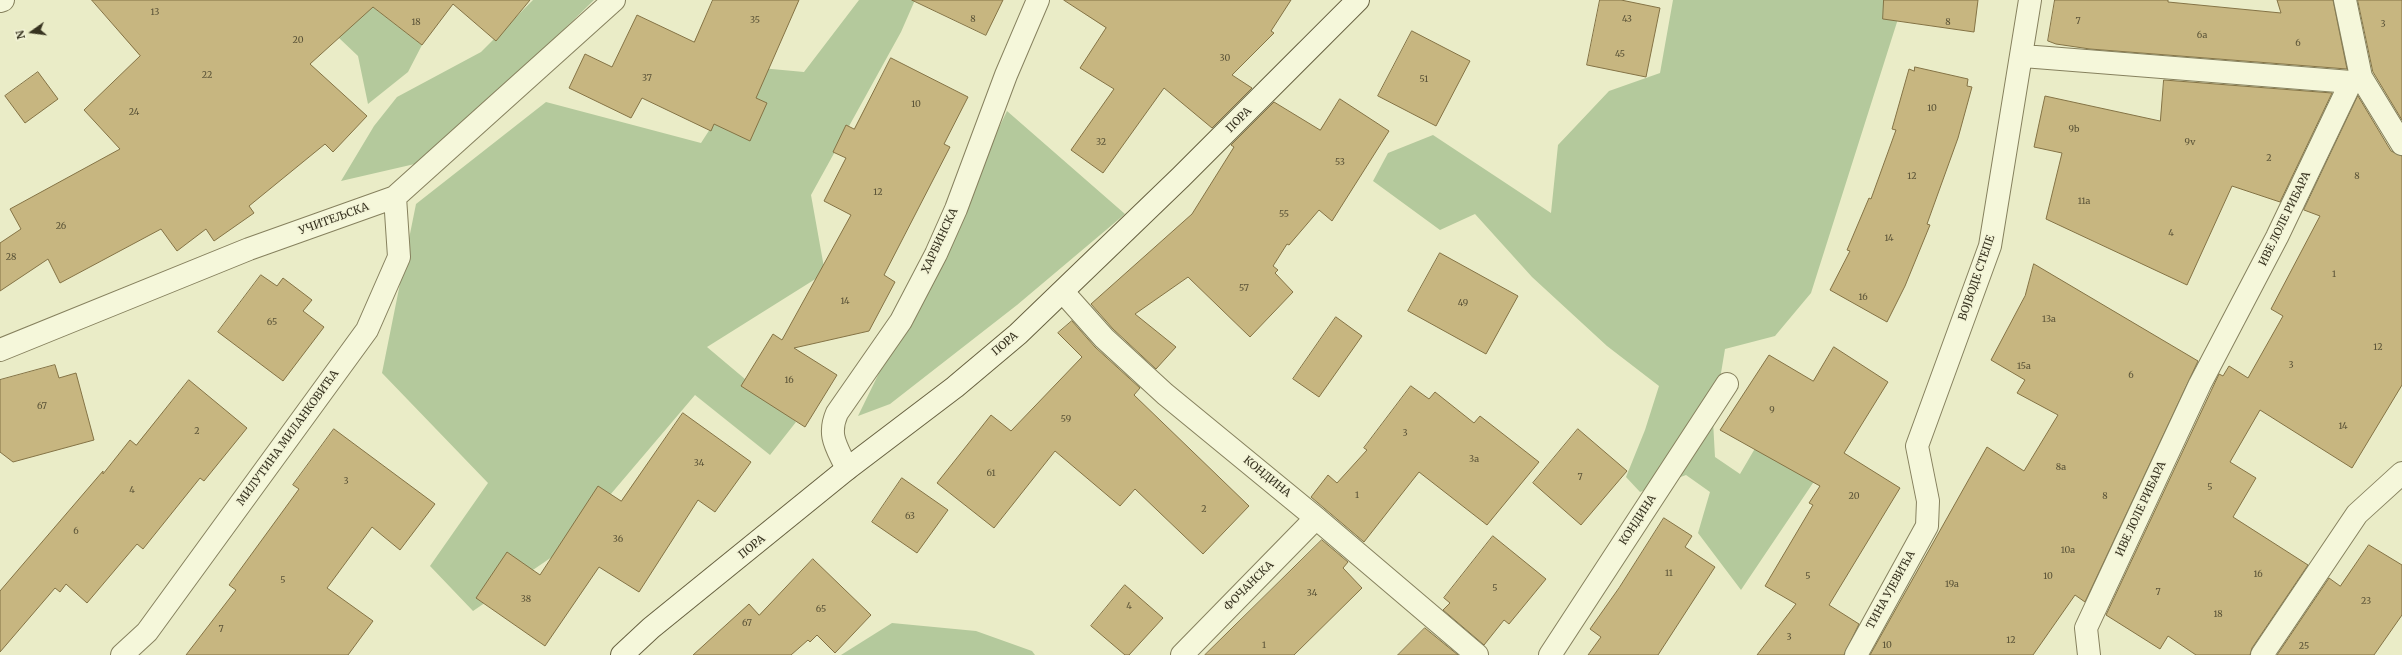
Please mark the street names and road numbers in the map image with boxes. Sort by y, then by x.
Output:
street label: ПОРА [1224,105,1254,135]
street label: ИВЕ ЛОЛЕ РИБАРА [2256,170,2314,268]
street label: УЧИТЕЉСКА [297,200,371,238]
street label: ХАРБИНСКА [919,206,961,276]
street label: ВОЈВОДЕ СТЕПЕ [1956,234,1998,322]
street label: ПОРА [989,329,1021,359]
street label: МИЛУТИНА МИЛАНКОВИЋА [234,368,342,508]
street label: КОНДИНА [1241,454,1293,500]
street label: ИВЕ ЛОЛЕ РИБАРА [2113,459,2169,559]
street label: КОНДИНА [1617,492,1659,548]
street label: ПОРА [736,532,768,562]
street label: ТИНА УЈЕВИЋА [1864,549,1918,631]
street label: ФОЧАНСКА [1221,558,1277,614]

